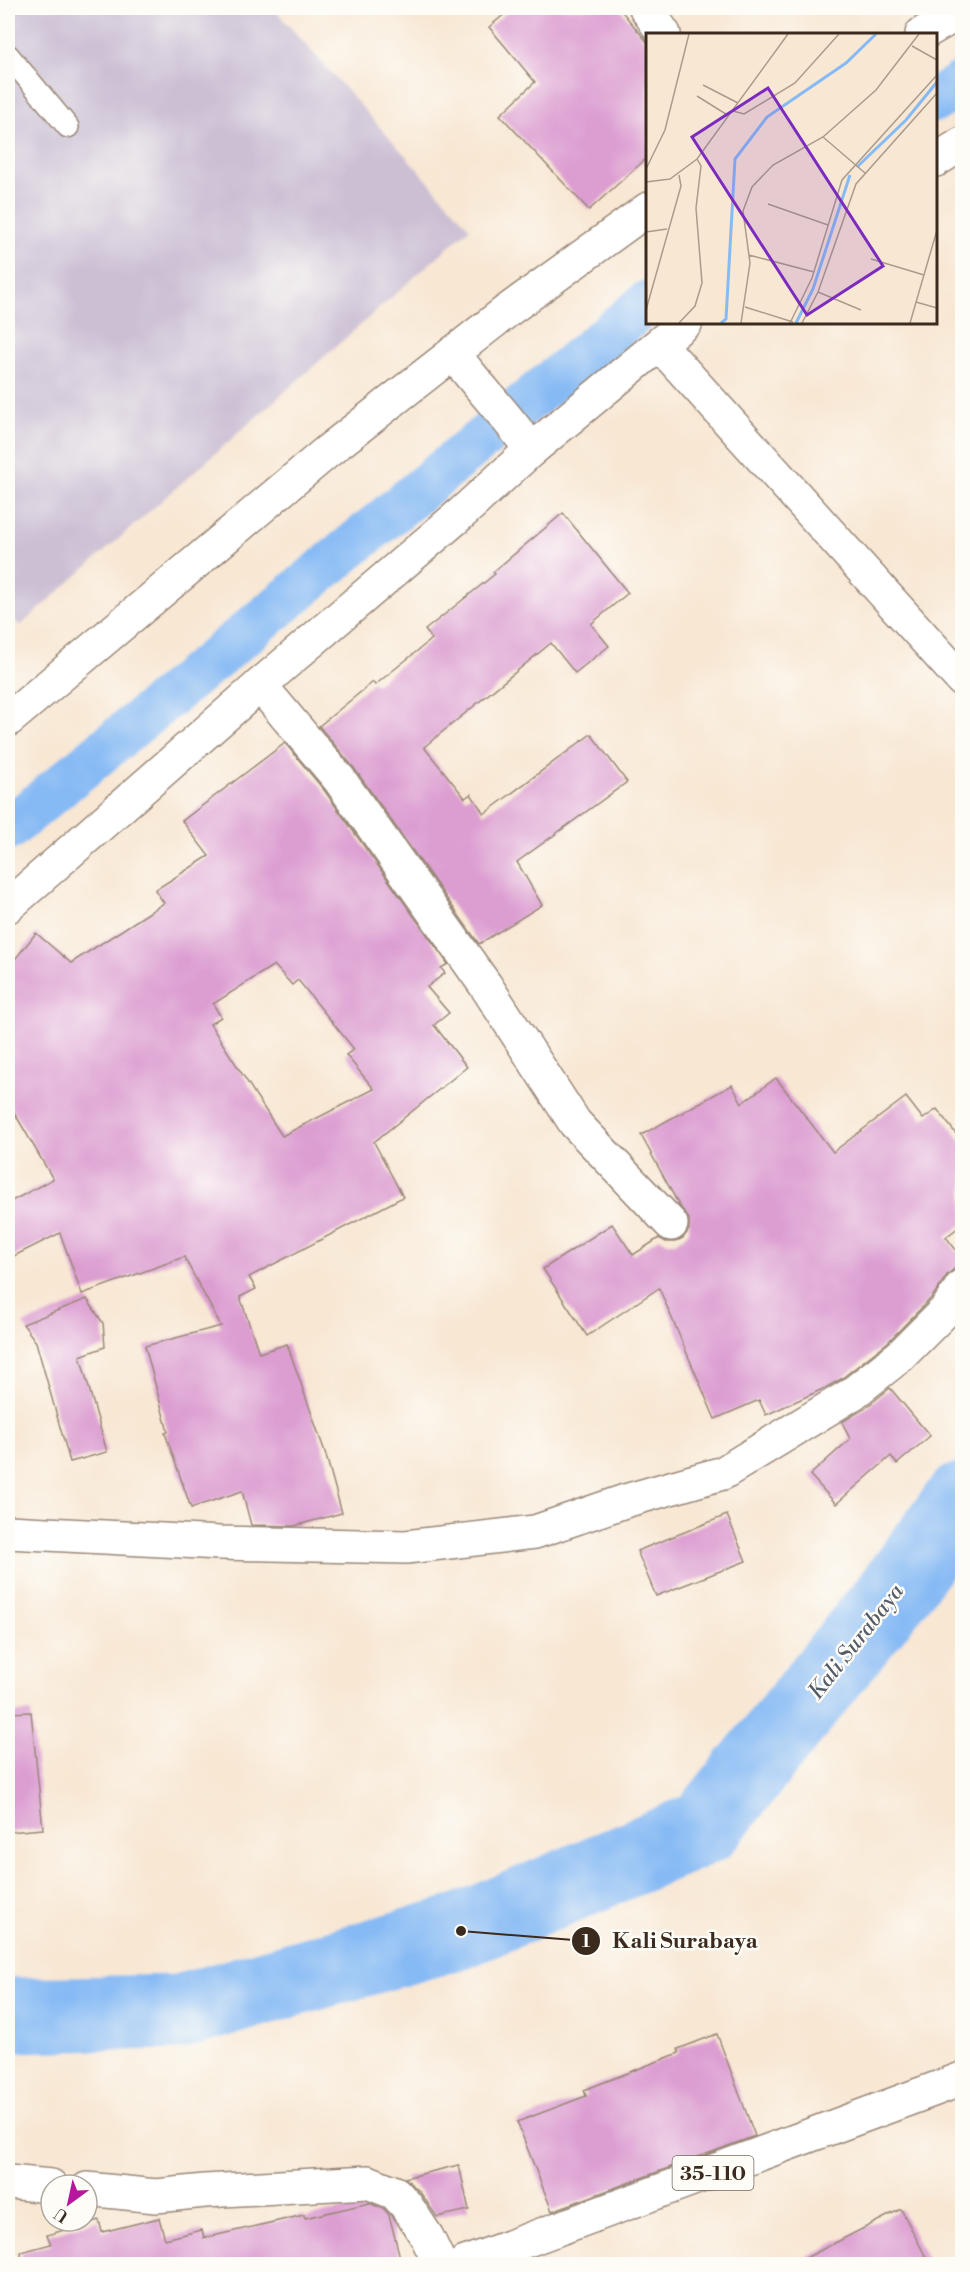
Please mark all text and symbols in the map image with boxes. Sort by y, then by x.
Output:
inset map [646,33,937,324]
water label: Kali Surabaya [803,1578,910,1705]
callout: Kali Surabaya [571,1921,770,1961]
text: Kali Surabaya [612,1928,759,1955]
text: 1 [582,1930,591,1953]
road number: 35-110 [672,2156,754,2190]
north arrow [39,2173,99,2233]
text: U [50,2203,72,2227]

